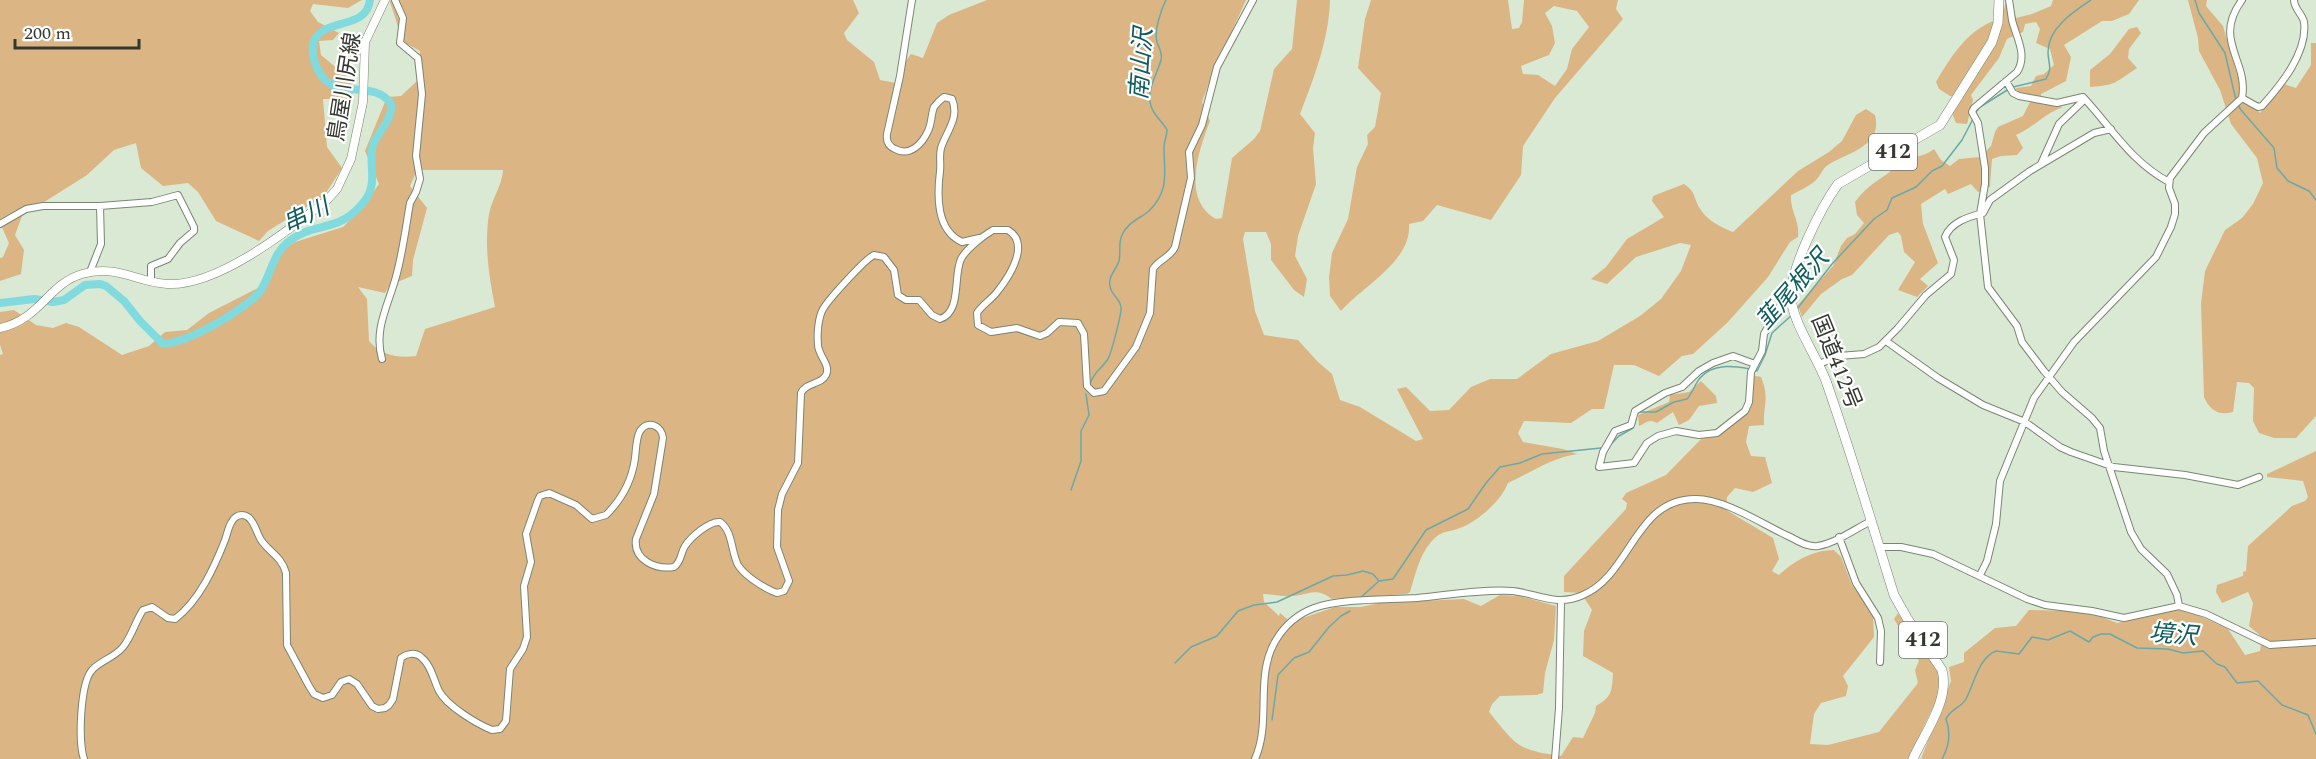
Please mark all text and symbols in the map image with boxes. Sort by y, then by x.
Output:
scale bar [15,12,140,50]
text: 200 m [24,20,71,47]
water label: 南山沢 [1122,24,1163,101]
street label: 鳥屋川尻線 [320,30,370,144]
road number: 412 [1869,134,1917,170]
water label: 串川 [277,188,338,242]
water label: 韮尾根沢 [1748,240,1840,338]
street label: 国道412号 [1802,310,1870,414]
water label: 境沢 [2148,615,2201,655]
road number: 412 [1899,622,1947,658]

